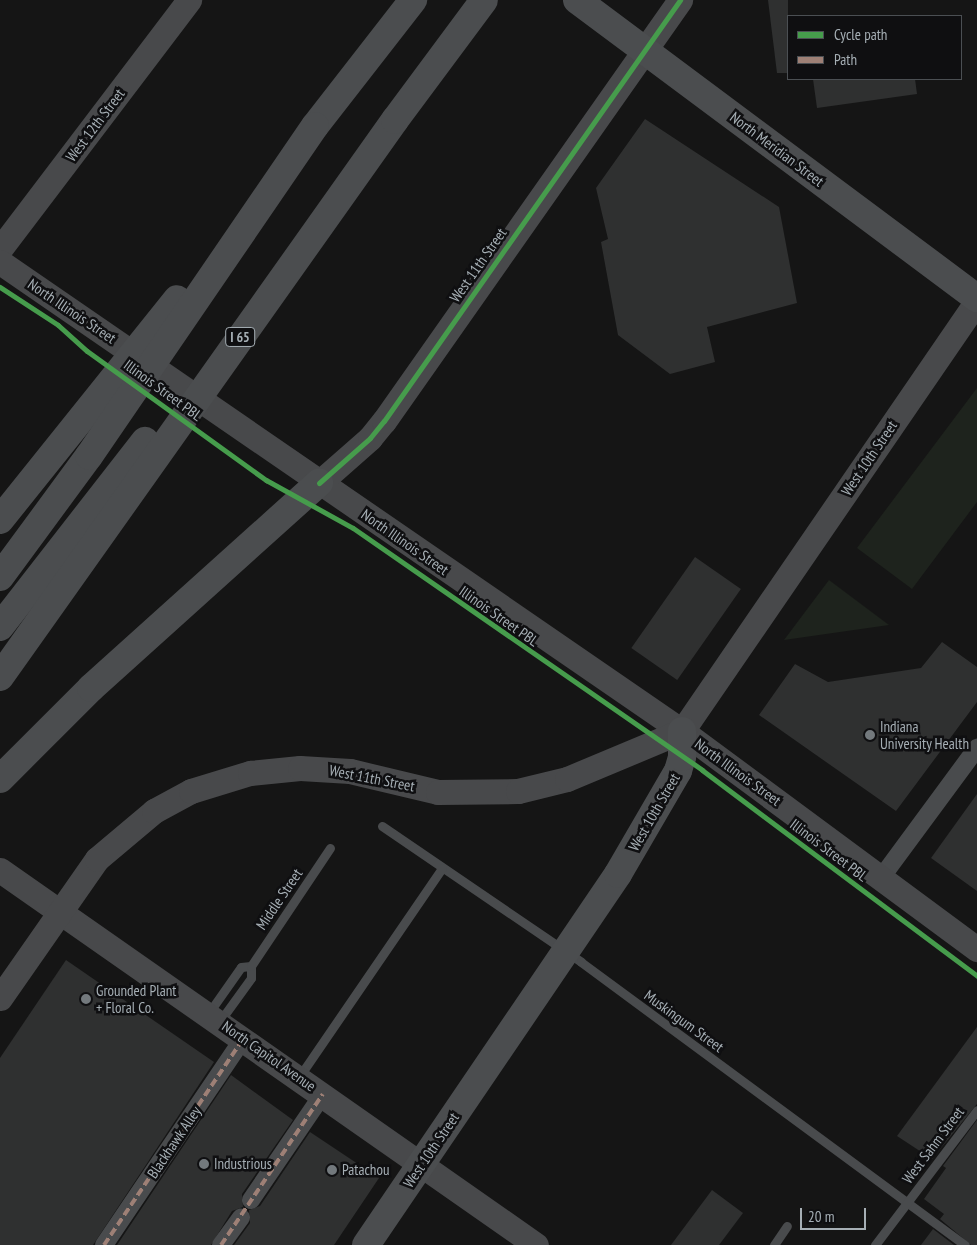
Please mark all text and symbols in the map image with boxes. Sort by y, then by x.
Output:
legend [787,15,962,80]
text: Cycle path [834,25,887,44]
text: Path [834,50,857,69]
street label: West 12th Street [62,85,128,165]
street label: North Meridian Street [727,108,827,190]
street label: West 11th Street [446,224,510,306]
street label: North Illinois Street [25,275,119,347]
road number: I 65 [225,326,255,348]
street label: Illinois Street PBL [120,356,206,424]
street label: West 10th Street [837,417,901,499]
street label: North Illinois Street [358,505,452,579]
street label: Illinois Street PBL [456,582,542,650]
place label: Indiana University Health [880,717,969,752]
marker: Indiana University Health [864,729,876,741]
street label: North Illinois Street [691,735,785,809]
street label: West 11th Street [328,761,416,795]
street label: West 10th Street [625,770,683,854]
street label: Illinois Street PBL [787,815,871,885]
street label: Middle Street [252,865,306,933]
place label: Grounded Plant + Floral Co. [96,981,176,1016]
street label: Muskingum Street [641,986,727,1056]
marker: Grounded Plant + Floral Co. [80,993,92,1005]
street label: North Capitol Avenue [219,1017,319,1095]
street label: Blackhawk Alley [143,1102,205,1182]
street label: West Sahm Street [898,1103,968,1187]
street label: West 10th Street [399,1109,463,1191]
place label: Industrious [214,1155,272,1173]
marker: Industrious [198,1158,210,1170]
place label: Patachou [342,1161,389,1179]
marker: Patachou [326,1164,338,1176]
scale bar [802,1198,868,1230]
text: 20 m [808,1207,834,1226]

